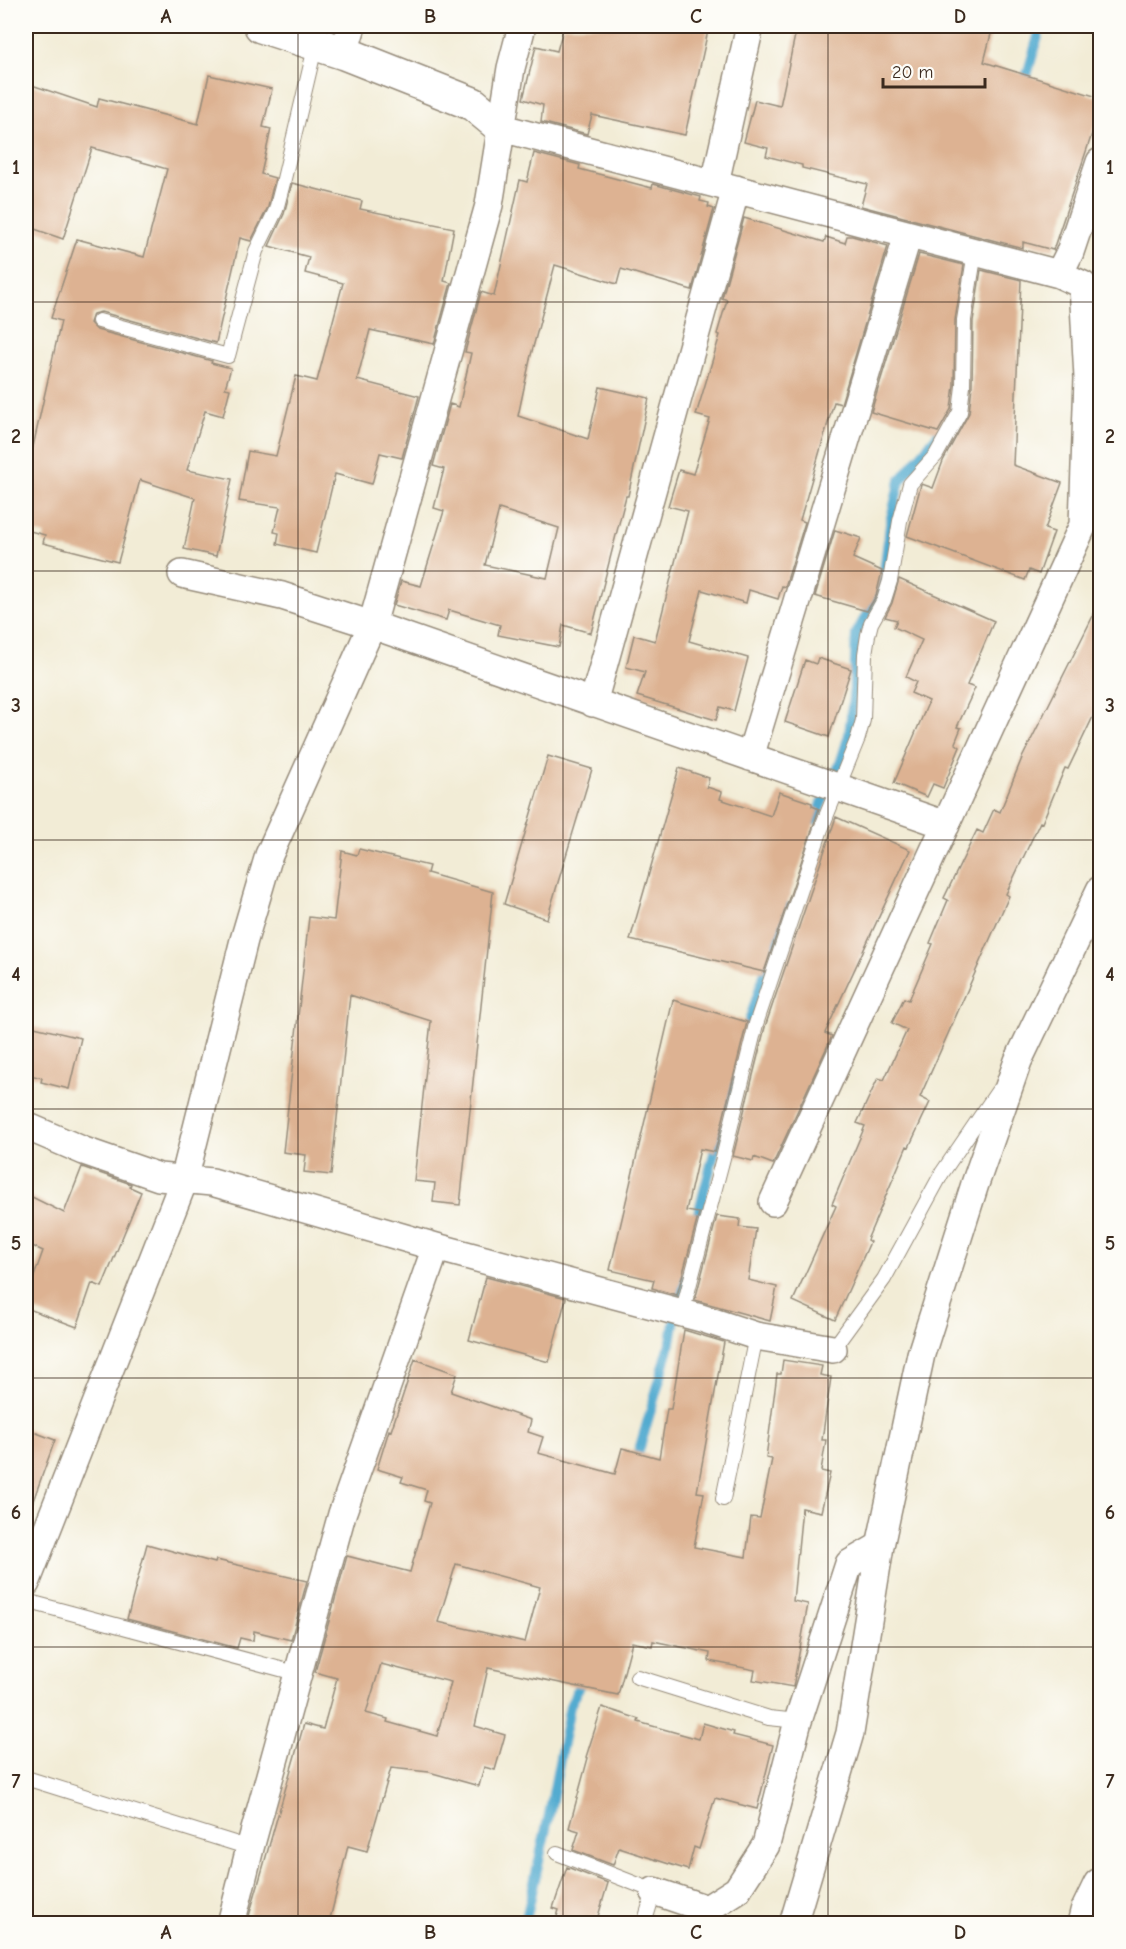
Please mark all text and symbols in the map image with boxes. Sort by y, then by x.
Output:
text: A [160,5,172,28]
text: B [424,5,436,28]
text: C [690,5,702,28]
text: D [954,5,966,28]
scale bar [883,51,985,89]
text: 20 m [892,62,933,83]
text: 1 [12,156,20,179]
text: 1 [1106,156,1114,179]
text: 2 [11,425,21,448]
text: 2 [1105,425,1115,448]
text: 3 [11,694,21,717]
text: 3 [1105,694,1115,717]
text: 4 [11,963,21,986]
text: 4 [1105,963,1115,986]
text: 5 [11,1232,21,1255]
text: 5 [1105,1232,1115,1255]
text: 6 [11,1501,21,1524]
text: 6 [1105,1501,1115,1524]
text: 7 [12,1770,21,1793]
text: 7 [1106,1770,1115,1793]
text: A [160,1921,172,1944]
text: B [424,1921,436,1944]
text: C [690,1921,702,1944]
text: D [954,1921,966,1944]

